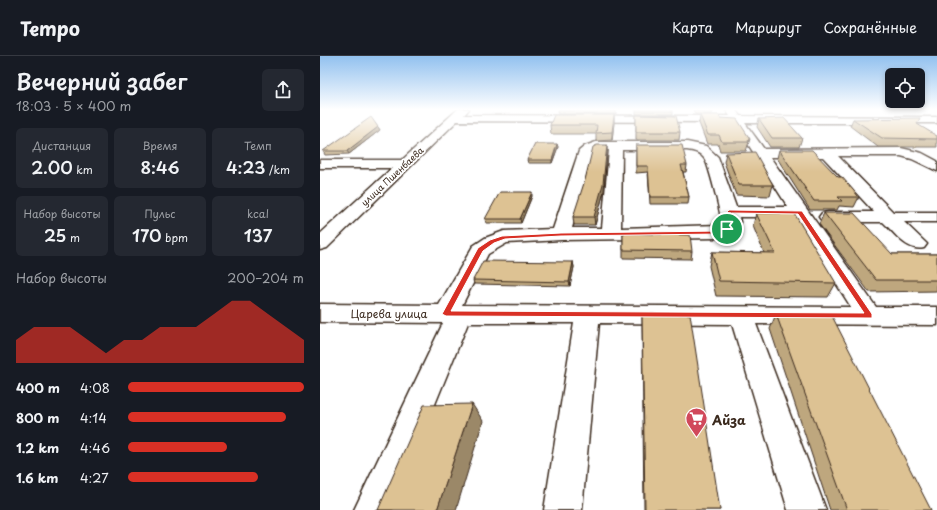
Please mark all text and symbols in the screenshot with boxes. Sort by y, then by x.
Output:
text: Tempo [20,14,80,42]
text: Карта [672,17,713,38]
text: Маршрут [735,17,801,38]
text: Сохранённые [823,17,917,38]
text: Вечерний забег [16,64,187,97]
map controls [885,68,925,108]
button: locate [885,68,925,108]
button: share [262,69,304,111]
text: 18:03 · 5 × 400 m [16,96,131,115]
text: Дистанция [33,137,91,154]
text: Время [142,137,178,154]
text: Темп [244,137,272,154]
street label: улица Пшенбаева [358,143,427,209]
text: 2.00 [31,154,73,180]
text: 8:46 [140,154,180,180]
text: 4:23 [226,154,265,180]
text: km [73,161,93,178]
text: /km [265,161,290,178]
text: Набор высоты [24,205,101,222]
text: Пульс [144,205,176,222]
text: kcal [247,205,269,222]
pin [710,212,744,246]
icon: arrive [716,218,738,240]
text: 25 [44,222,67,248]
text: 170 [132,222,162,248]
text: 137 [244,222,272,248]
text: m [67,229,80,246]
text: bpm [162,229,188,246]
text: Набор высоты [16,268,107,287]
text: 200–204 m [227,268,304,287]
street label: Царева улица [350,305,428,322]
text: 400 m [16,378,60,397]
text: 4:08 [80,378,110,397]
supermarket icon: Айза [683,406,709,439]
text: 800 m [16,408,59,427]
text: 4:14 [80,408,107,427]
place label: Айза [711,410,746,429]
text: 1.2 km [16,438,59,457]
text: 4:46 [80,438,110,457]
text: 1.6 km [16,468,58,487]
text: 4:27 [80,468,109,487]

